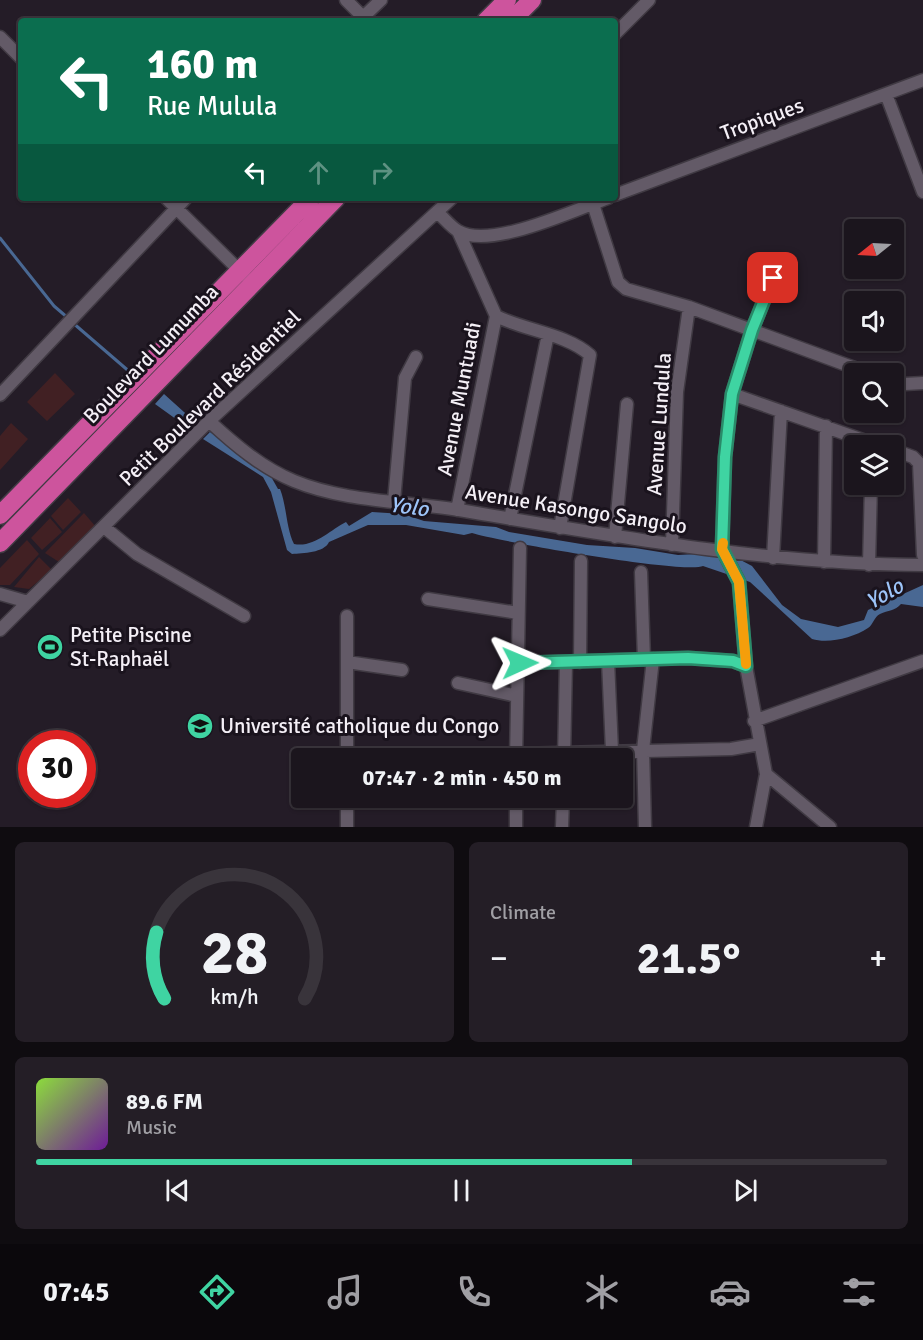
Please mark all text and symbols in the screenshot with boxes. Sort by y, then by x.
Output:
text: 160 m [147,39,258,90]
icon: left [48,42,126,120]
text: Rue Mulula [147,90,277,123]
street label: Tropiques [717,92,807,146]
icon: left [239,156,272,189]
icon: ahead [302,156,335,189]
icon: right [365,156,398,189]
north arrow [844,219,904,279]
map controls [844,219,904,495]
pin [747,252,798,303]
icon: arrive [756,261,789,294]
street label: Boulevard Lumumba [78,279,224,429]
button: sound [844,291,904,351]
street label: Petit Boulevard Résidentiel [114,304,306,492]
street label: Avenue Muntuadi [431,320,487,478]
street label: Avenue Lundula [641,352,677,496]
button: search [844,363,904,423]
button: layers [844,435,904,495]
street label: Avenue Kasongo Sangolo [463,479,689,539]
water label: Yolo [388,491,431,522]
water label: Yolo [861,571,909,615]
place label: Petite Piscine St-Raphaël [70,622,192,672]
position arrow [488,631,552,695]
sports icon: Petite Piscine St-Raphaël [35,632,65,662]
school or university icon: Université catholique du Congo [185,711,215,741]
place label: Université catholique du Congo [220,713,499,739]
speed limit sign: 30 [18,730,96,808]
text: 07:47 · 2 min · 450 m [362,764,562,791]
text: Climate [490,900,556,925]
text: 28 [201,914,268,991]
text: 21.5° [637,931,740,986]
text: − [490,938,508,979]
text: + [869,938,887,979]
text: km/h [210,984,259,1010]
text: 89.6 FM [126,1088,203,1115]
text: Music [126,1115,177,1140]
icon: previous [161,1174,194,1207]
icon: pause [445,1174,478,1207]
icon: next [729,1174,762,1207]
icon: directions [196,1271,238,1313]
icon: music [324,1271,366,1313]
icon: phone [453,1271,495,1313]
icon: climate [581,1271,623,1313]
icon: car [709,1271,751,1313]
icon: filters [838,1271,880,1313]
text: 07:45 [43,1276,109,1309]

